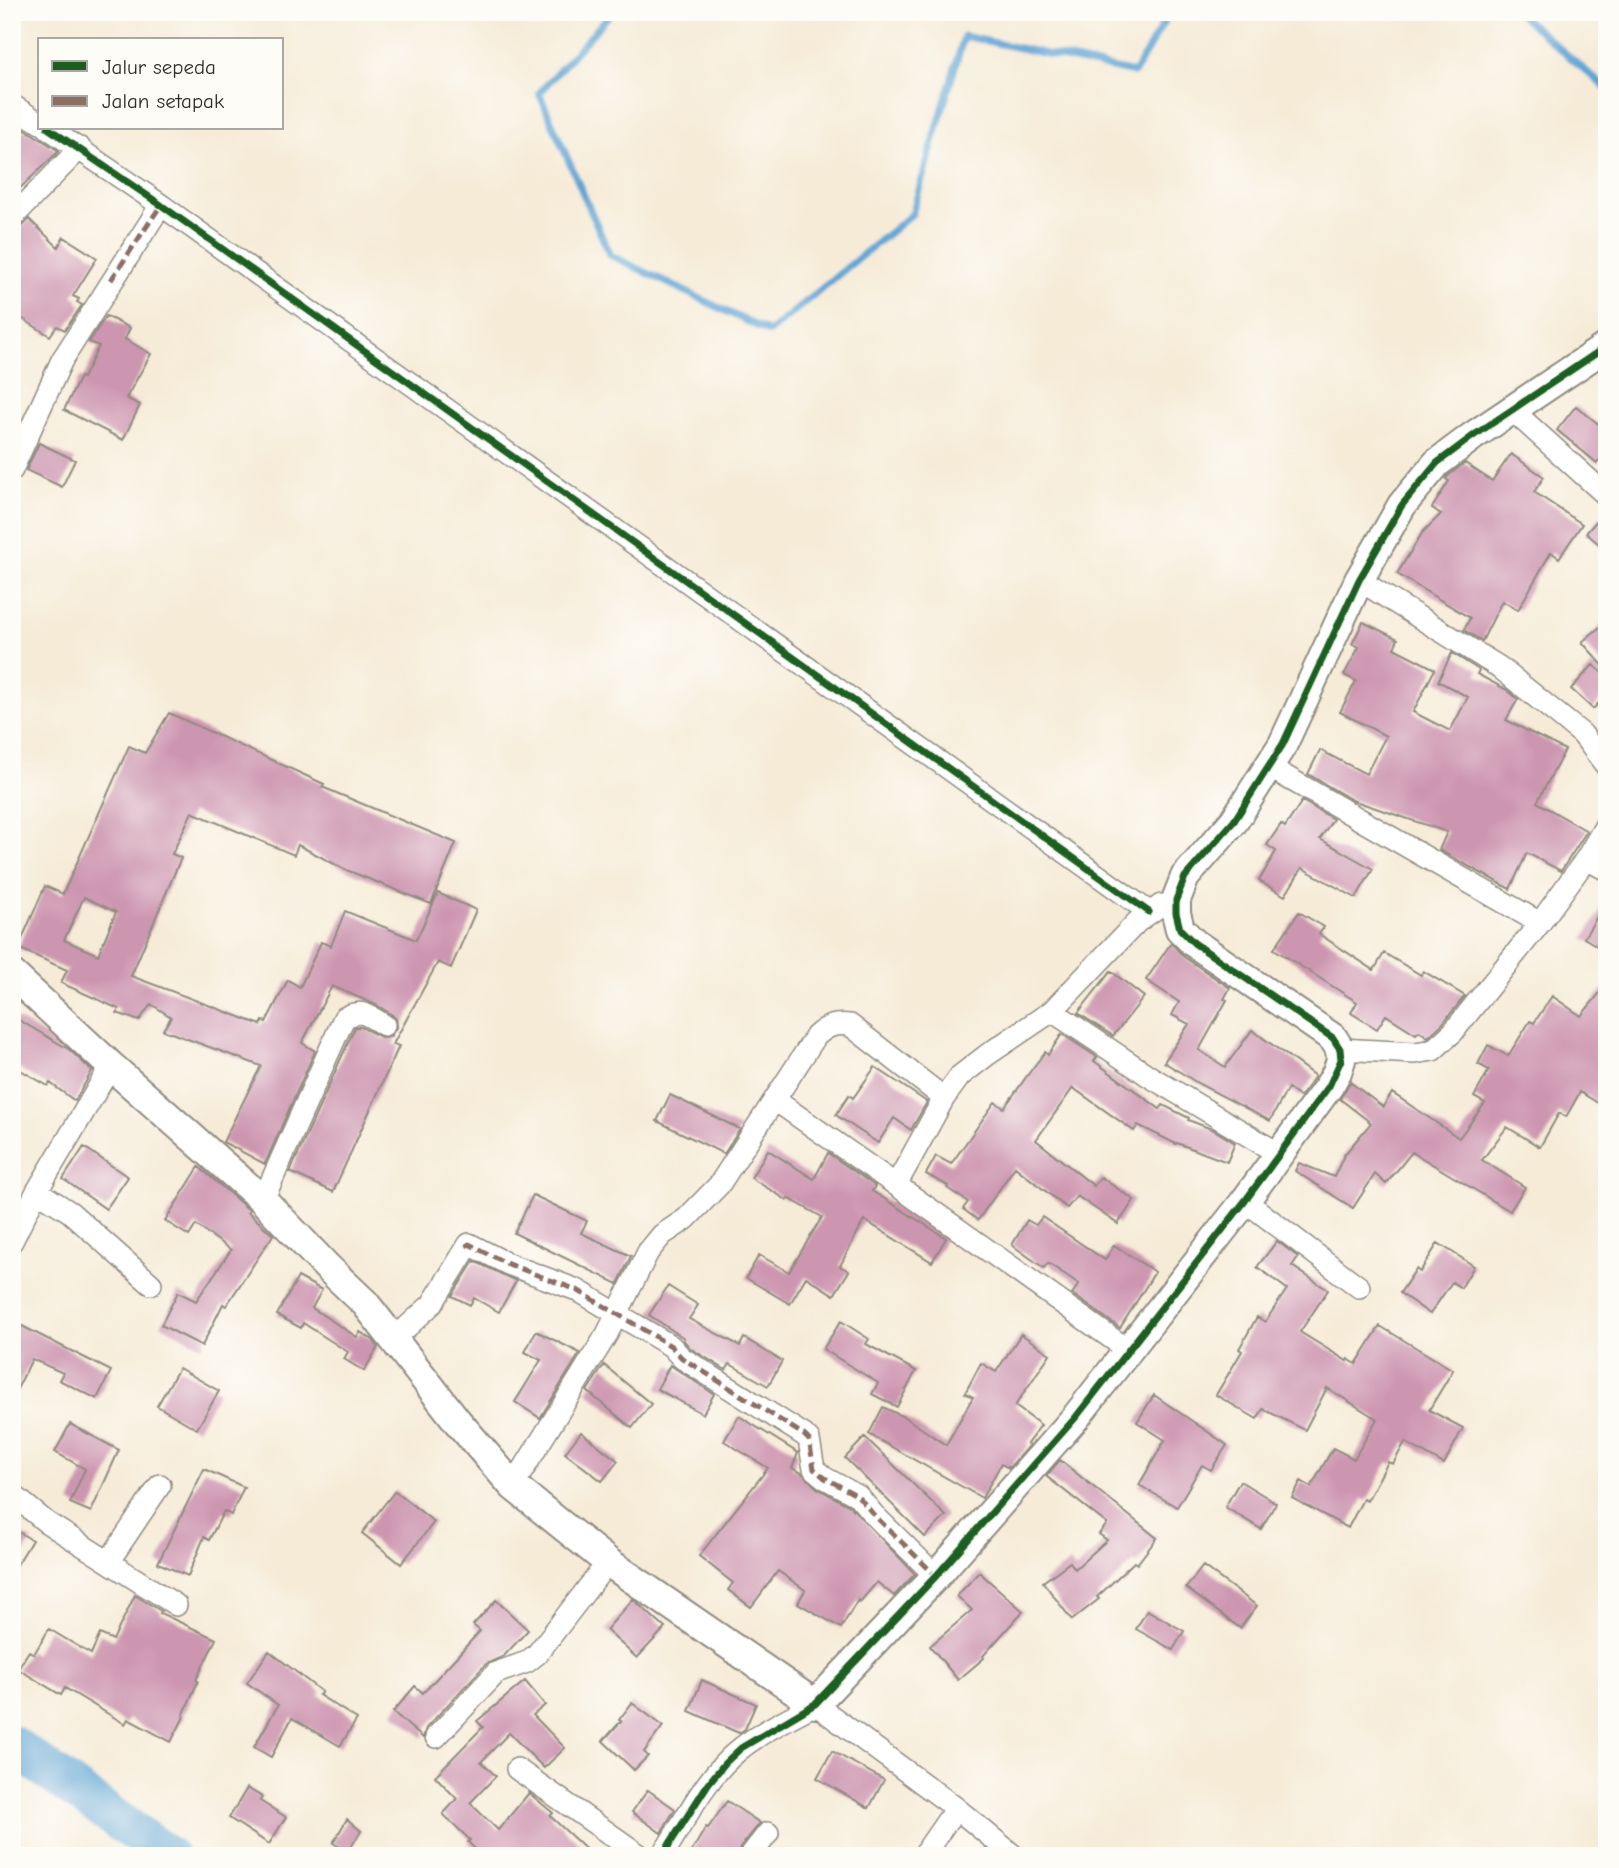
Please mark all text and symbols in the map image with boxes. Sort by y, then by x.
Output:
legend [38,38,284,130]
text: Jalur sepeda [102,55,216,79]
text: Jalan setapak [102,89,224,113]

